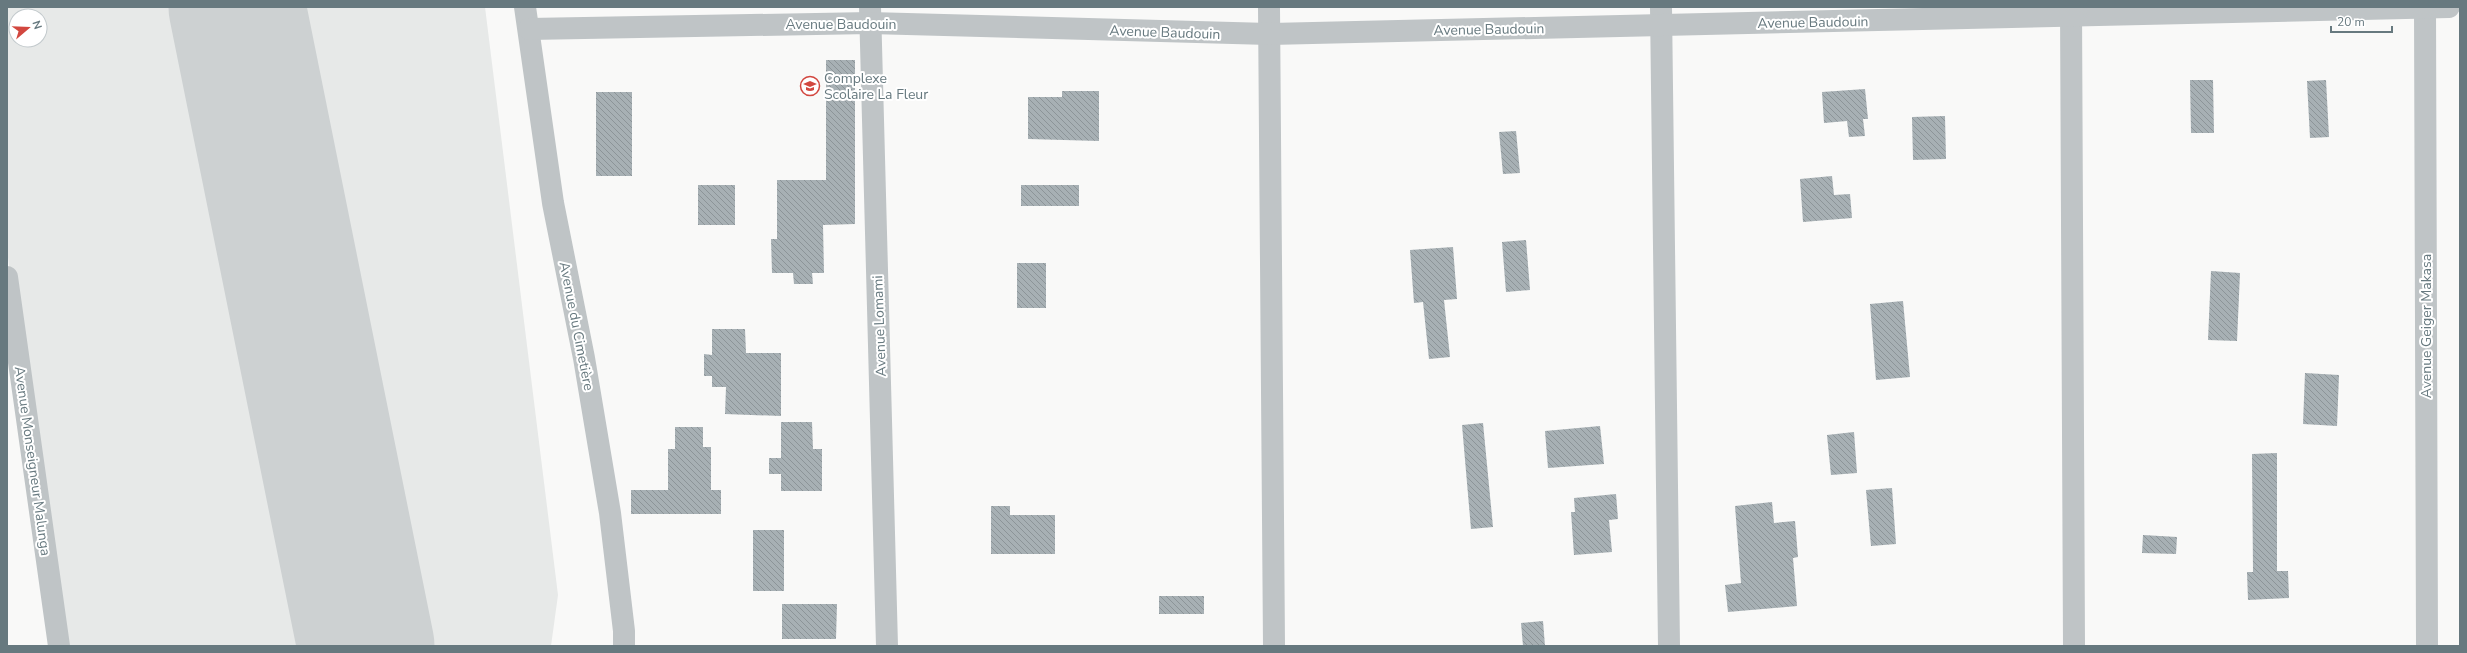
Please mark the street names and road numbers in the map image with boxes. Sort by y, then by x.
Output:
street label: Avenue Baudouin [1757,12,1869,33]
street label: Avenue Baudouin [786,15,896,34]
street label: Avenue Baudouin [1433,19,1545,40]
street label: Avenue Baudouin [1109,21,1221,44]
street label: Avenue Geiger Makasa [2417,254,2436,398]
street label: Avenue du Cimetière [555,260,598,392]
street label: Avenue Lomami [868,275,891,377]
street label: Avenue Monseigneur Malunga [10,365,55,557]

